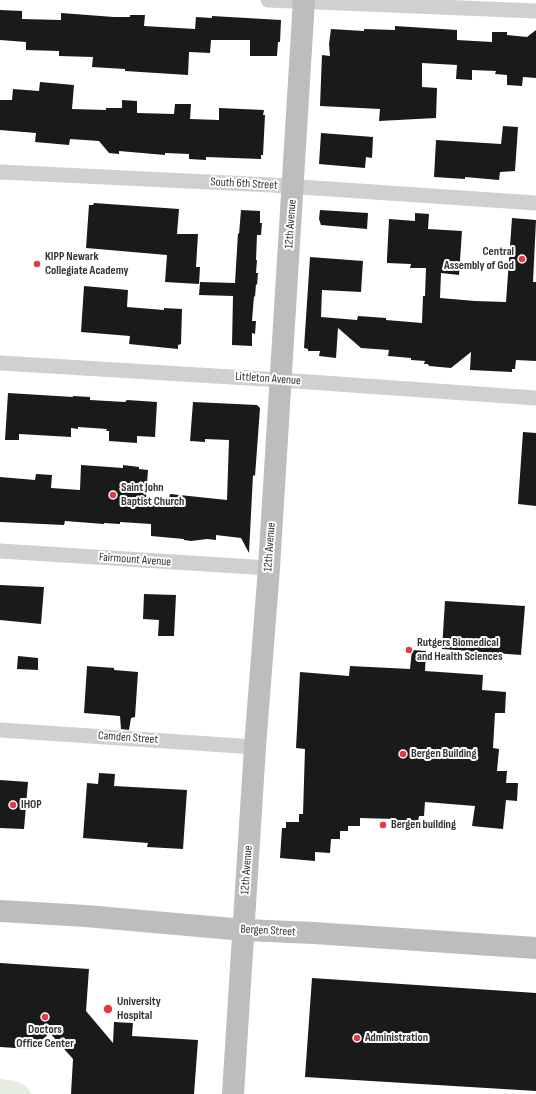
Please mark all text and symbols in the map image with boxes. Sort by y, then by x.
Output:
street label: South 6th Street [210,175,278,193]
street label: 12th Avenue [282,199,300,249]
place label: Central Assembly of God [444,245,514,273]
place label: KIPP Newark Collegiate Academy [45,250,129,278]
marker: Central Assembly of God [517,254,527,264]
marker: KIPP Newark Collegiate Academy [32,259,42,269]
street label: Littleton Avenue [235,370,301,388]
place label: Saint John Baptist Church [121,481,184,509]
marker: Saint John Baptist Church [108,490,118,500]
street label: 12th Avenue [261,522,279,572]
street label: Fairmount Avenue [98,550,172,570]
place label: Rutgers Biomedical and Health Sciences [417,636,503,664]
marker: Rutgers Biomedical and Health Sciences [404,645,414,655]
street label: Camden Street [98,729,158,747]
place label: Bergen Building [411,747,476,761]
marker: Bergen Building [398,749,408,759]
place label: IHOP [21,798,42,812]
marker: IHOP [8,800,18,810]
place label: Bergen building [391,818,456,832]
marker: Bergen building [378,820,388,830]
street label: 12th Avenue [238,845,256,895]
street label: Bergen Street [240,922,296,940]
place label: University Hospital [117,995,161,1023]
marker: University Hospital [102,1003,114,1015]
marker: Doctors Office Center [40,1012,50,1022]
place label: Doctors Office Center [16,1023,74,1051]
place label: Administration [365,1031,428,1045]
marker: Administration [352,1033,362,1043]

